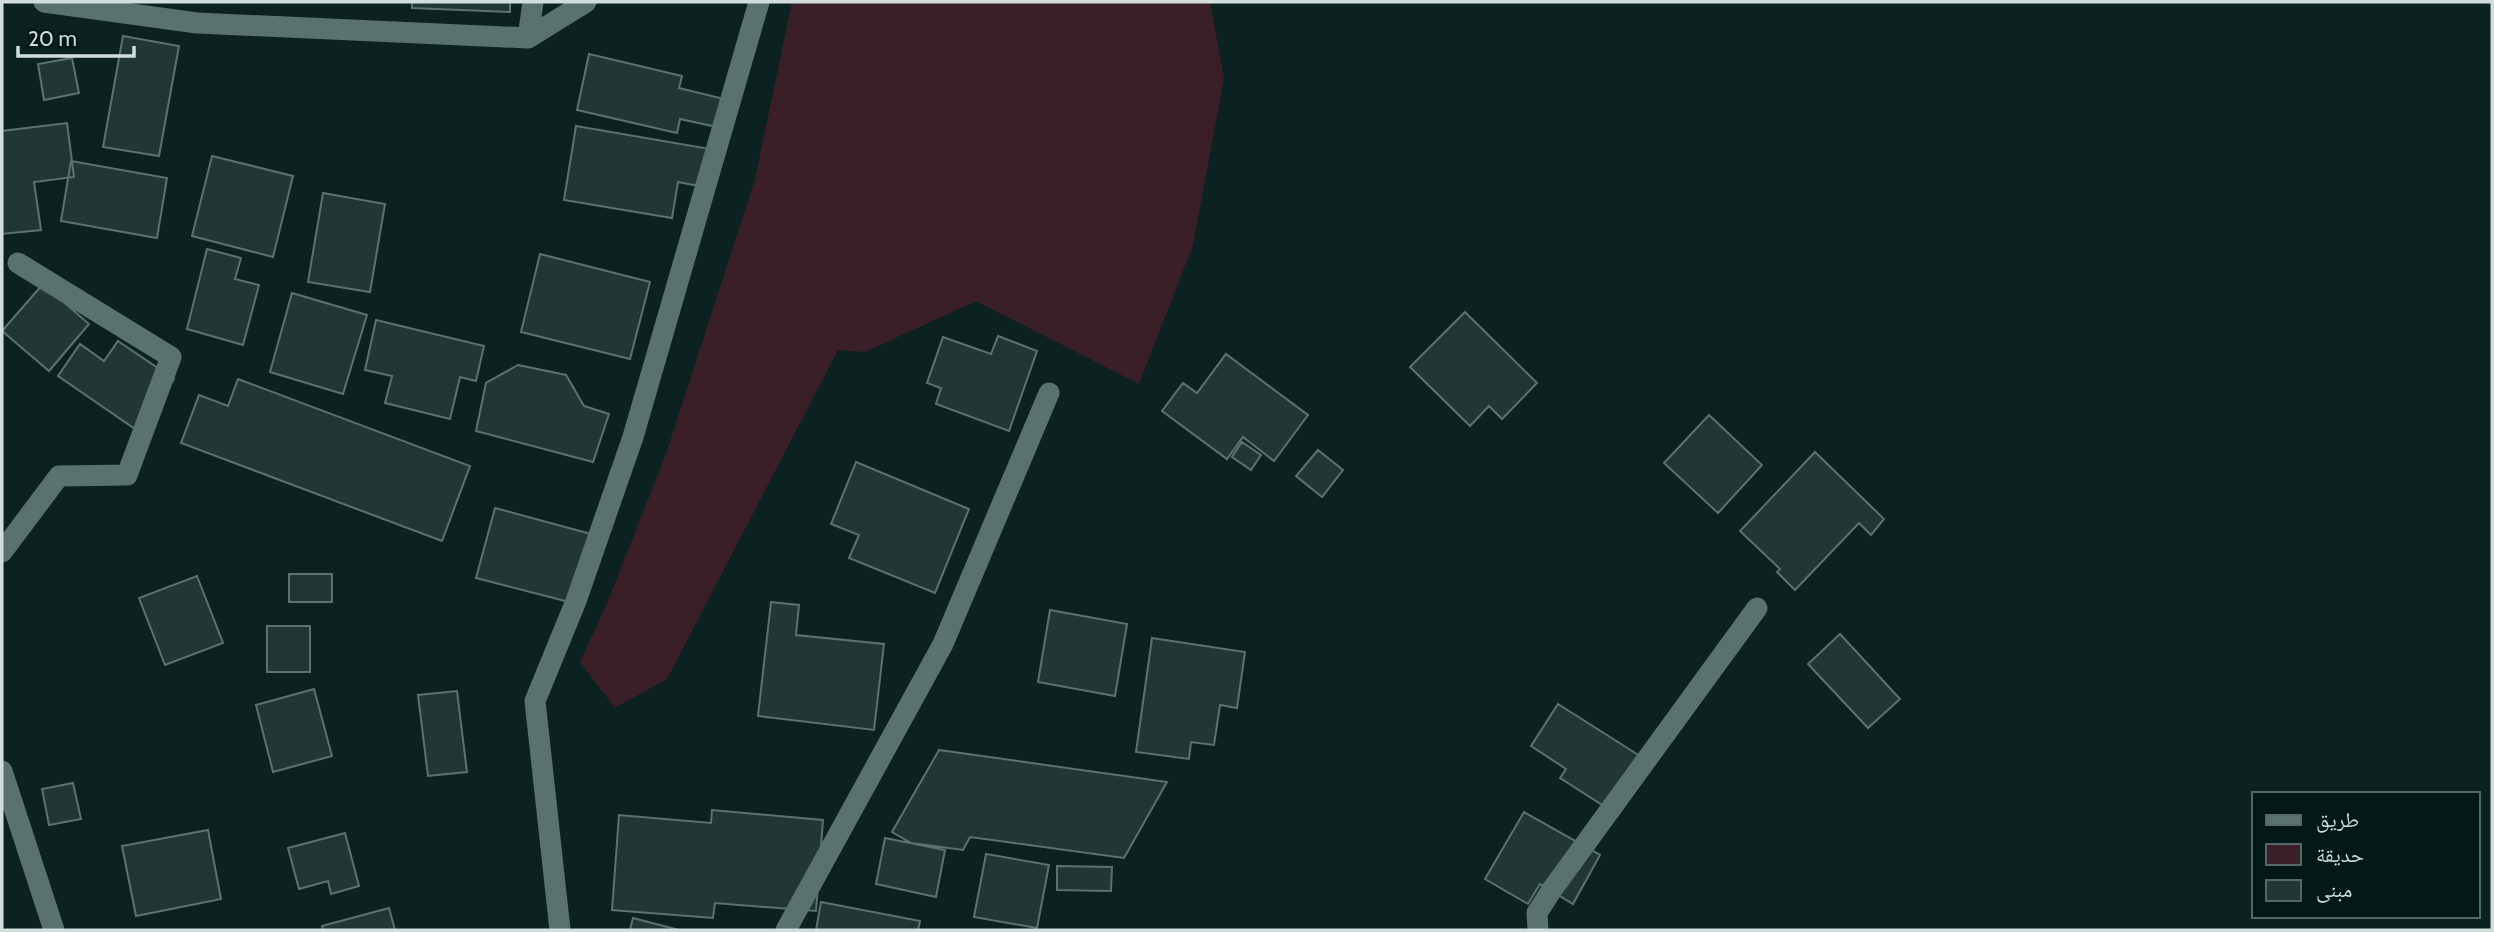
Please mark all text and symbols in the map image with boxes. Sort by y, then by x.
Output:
scale bar [18,14,133,58]
text: 20 m [28,26,77,51]
legend [2252,792,2480,918]
text: طريق [2316,807,2359,833]
text: حديقة [2316,842,2364,867]
text: مبنى [2316,877,2352,903]

